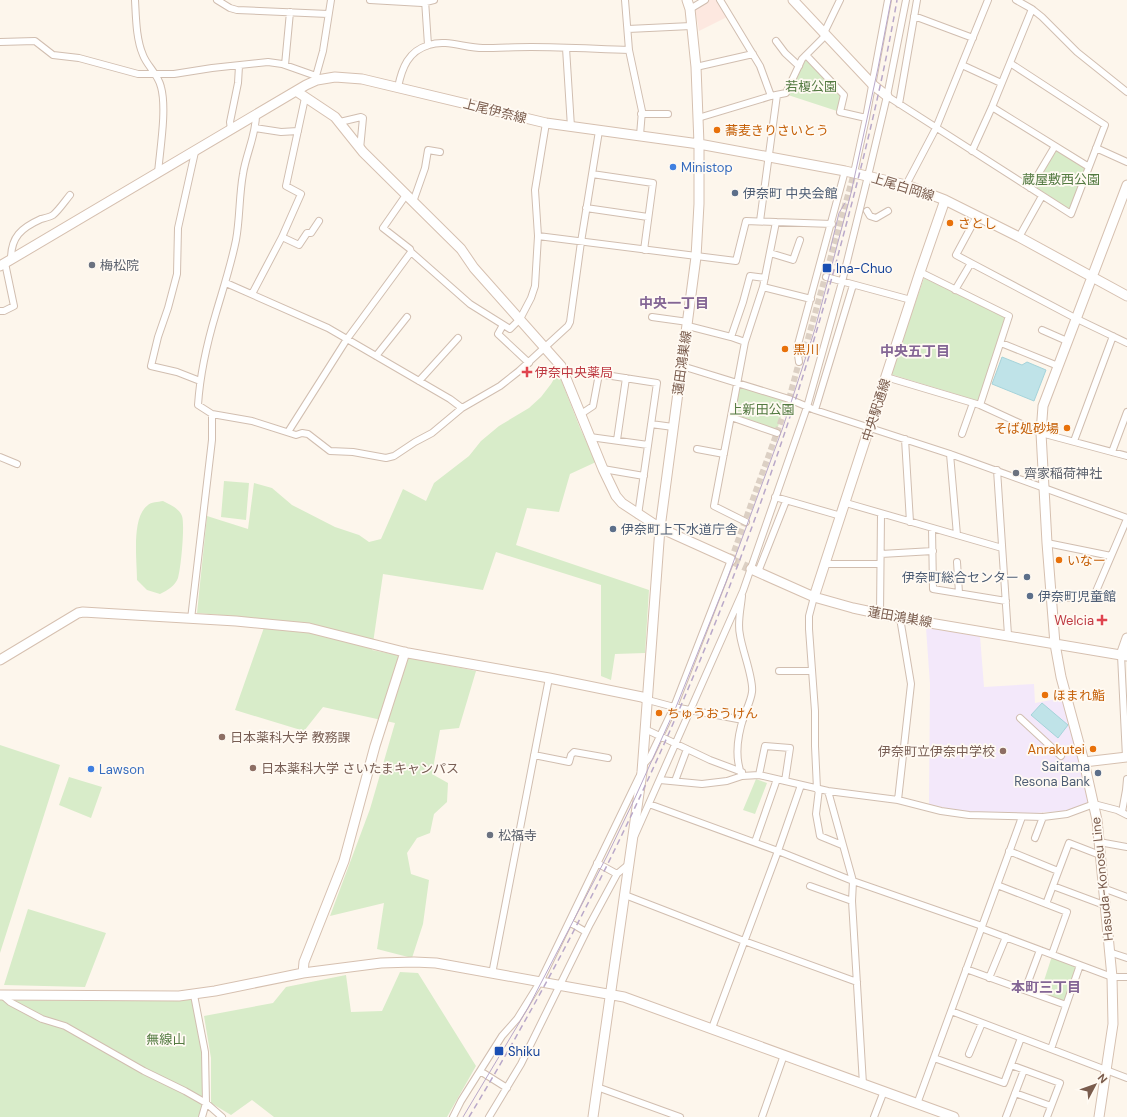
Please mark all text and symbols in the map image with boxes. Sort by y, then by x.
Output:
park label: 若榎公園 [785,78,837,95]
street label: 上尾伊奈線 [461,95,529,127]
place label: 蕎麦きりさいとう [725,122,829,139]
marker: 蕎麦きりさいとう [712,125,722,135]
place label: Ministop [681,159,733,176]
marker: Ministop [668,162,678,172]
street label: 上尾白岡線 [869,169,937,205]
park label: 蔵屋敷西公園 [1022,171,1100,188]
place label: 伊奈町 中央会館 [743,185,837,202]
marker: 伊奈町 中央会館 [730,188,740,198]
place label: さとし [958,215,997,232]
marker: さとし [945,218,955,228]
place label: 梅松院 [100,257,139,274]
marker: 梅松院 [87,260,97,270]
place label: Ina-Chuo [836,260,893,277]
marker: Ina-Chuo [821,262,833,274]
district label: 中央一丁目 [639,294,709,312]
street label: 蓮田鴻巣線 [669,330,695,396]
place label: 黒川 [793,341,819,358]
district label: 中央五丁目 [880,342,950,360]
marker: 黒川 [780,344,790,354]
place label: 伊奈中央薬局 [535,364,613,381]
marker: 伊奈中央薬局 [522,367,532,377]
street label: 中央駅通線 [858,376,894,444]
park label: 上新田公園 [729,401,795,418]
place label: そば処砂場 [994,420,1059,437]
marker: そば処砂場 [1062,423,1072,433]
place label: 齊家稲荷神社 [1024,465,1102,482]
marker: 齊家稲荷神社 [1011,468,1021,478]
place label: 伊奈町上下水道庁舎 [621,521,738,538]
marker: 伊奈町上下水道庁舎 [608,524,618,534]
place label: いなー [1067,552,1106,569]
marker: いなー [1054,555,1064,565]
place label: 伊奈町総合センター [902,569,1019,586]
marker: 伊奈町総合センター [1022,572,1032,582]
place label: 伊奈町児童館 [1038,588,1116,605]
marker: 伊奈町児童館 [1025,591,1035,601]
street label: 蓮田鴻巣線 [867,603,933,631]
place label: Welcia [1054,612,1094,629]
marker: Welcia [1097,615,1107,625]
place label: ほまれ鮨 [1053,687,1105,704]
marker: ほまれ鮨 [1040,690,1050,700]
place label: ちゅうおうけん [667,705,758,722]
marker: ちゅうおうけん [654,708,664,718]
place label: 日本薬科大学 教務課 [230,729,350,746]
marker: 日本薬科大学 教務課 [217,732,227,742]
place label: Anrakutei [1028,741,1085,758]
place label: 伊奈町立伊奈中学校 [878,743,995,760]
marker: Anrakutei [1088,744,1098,754]
marker: 伊奈町立伊奈中学校 [998,746,1008,756]
place label: Saitama Resona Bank [1014,758,1090,790]
place label: 日本薬科大学 さいたまキャンパス [261,760,459,777]
place label: Lawson [99,761,144,778]
marker: 日本薬科大学 さいたまキャンパス [248,763,258,773]
marker: Lawson [86,764,96,774]
marker: Saitama Resona Bank [1093,768,1103,778]
street label: Hasuda-Konosu Line [1087,816,1117,942]
place label: 松福寺 [498,827,537,844]
marker: 松福寺 [485,830,495,840]
district label: 本町三丁目 [1011,978,1081,996]
park label: 無線山 [146,1031,186,1048]
place label: Shiku [508,1043,540,1060]
marker: Shiku [493,1045,505,1057]
north arrow [1075,1065,1115,1105]
text: N [1095,1071,1110,1086]

